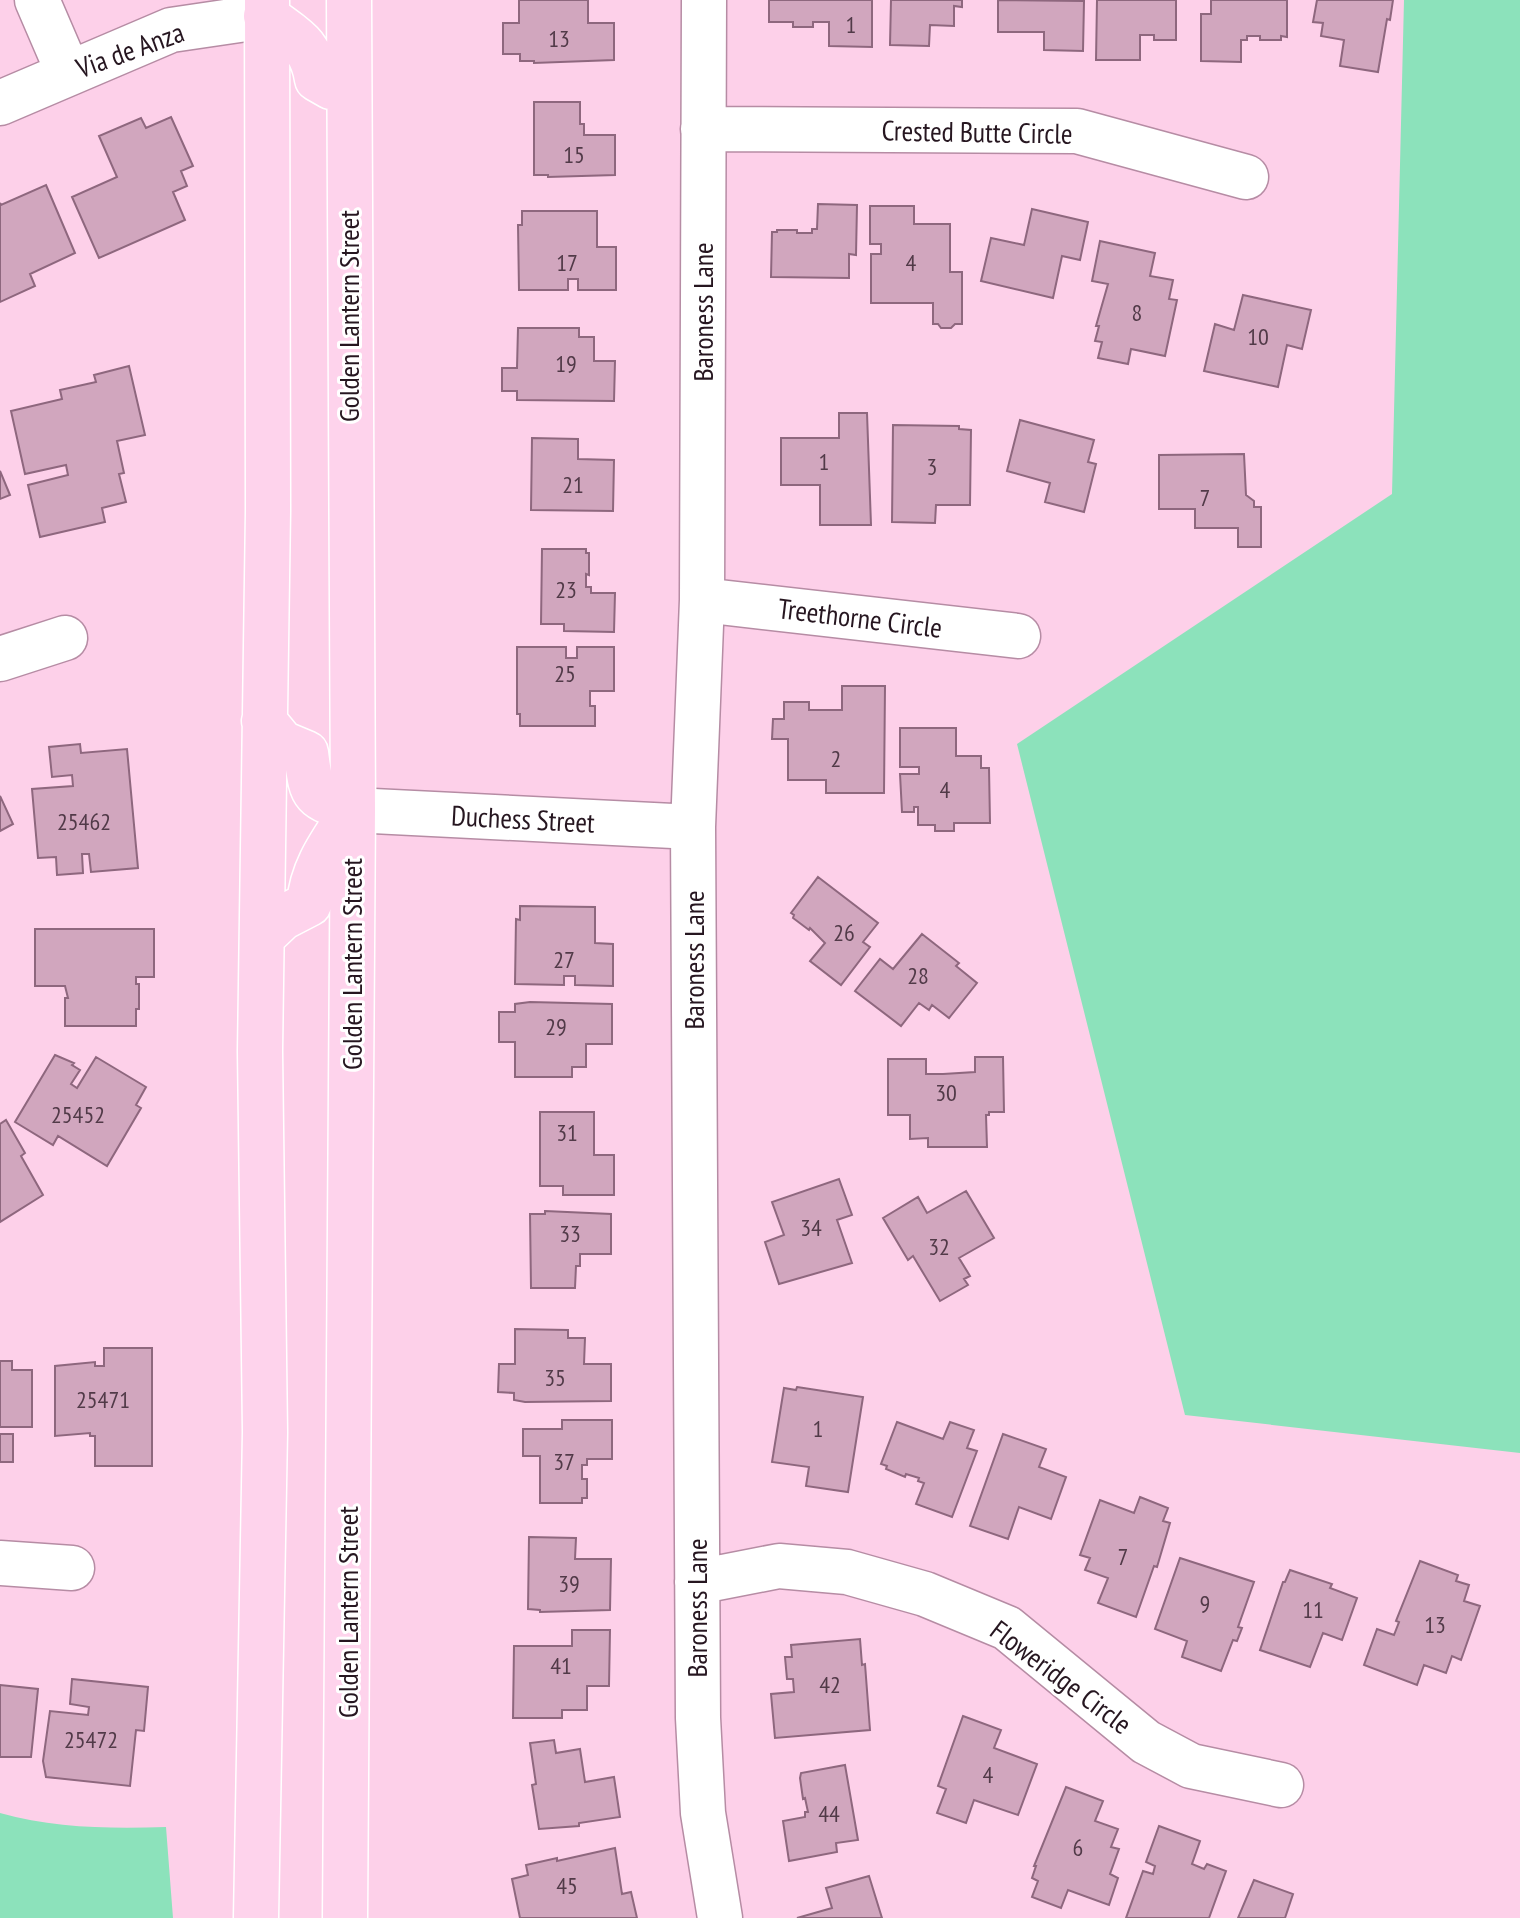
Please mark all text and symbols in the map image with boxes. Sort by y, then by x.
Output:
house number: 1 [846,9,856,40]
street label: Via de Anza [70,13,189,86]
house number: 13 [548,23,570,54]
street label: Crested Butte Circle [881,111,1073,152]
house number: 15 [563,139,585,170]
street label: Golden Lantern Street [330,210,367,422]
street label: Baroness Lane [684,242,721,382]
house number: 17 [556,247,578,278]
house number: 4 [906,247,917,278]
house number: 8 [1132,297,1142,328]
house number: 10 [1247,321,1269,352]
house number: 19 [555,348,577,379]
house number: 1 [819,446,829,477]
house number: 3 [927,451,937,482]
house number: 21 [562,469,584,500]
house number: 7 [1200,482,1210,513]
house number: 23 [555,574,577,605]
street label: Treethorne Circle [776,589,944,646]
house number: 25 [554,658,576,689]
house number: 2 [831,743,841,774]
house number: 4 [940,774,951,805]
street label: Duchess Street [450,796,596,841]
house number: 25462 [57,806,111,837]
street label: Golden Lantern Street [333,858,370,1070]
street label: Baroness Lane [675,890,712,1030]
house number: 26 [833,917,855,948]
house number: 27 [553,944,575,975]
house number: 28 [907,960,929,991]
house number: 29 [545,1011,567,1042]
house number: 30 [935,1077,957,1108]
house number: 25452 [51,1099,105,1130]
house number: 31 [556,1117,578,1148]
house number: 34 [800,1212,822,1243]
house number: 33 [559,1218,581,1249]
house number: 32 [928,1231,950,1262]
house number: 35 [544,1362,566,1393]
house number: 25471 [76,1384,130,1415]
house number: 1 [813,1413,823,1444]
house number: 37 [553,1446,575,1477]
street label: Golden Lantern Street [329,1506,366,1718]
street label: Baroness Lane [678,1538,715,1678]
house number: 7 [1118,1541,1128,1572]
house number: 39 [558,1568,580,1599]
house number: 9 [1200,1588,1210,1619]
house number: 11 [1302,1594,1324,1625]
house number: 13 [1424,1609,1446,1640]
street label: Floweridge Circle [983,1611,1139,1742]
house number: 41 [550,1650,572,1681]
house number: 42 [819,1669,841,1700]
house number: 25472 [64,1724,118,1755]
house number: 4 [983,1759,994,1790]
house number: 44 [818,1798,840,1829]
house number: 6 [1073,1832,1083,1863]
house number: 45 [556,1870,578,1901]

